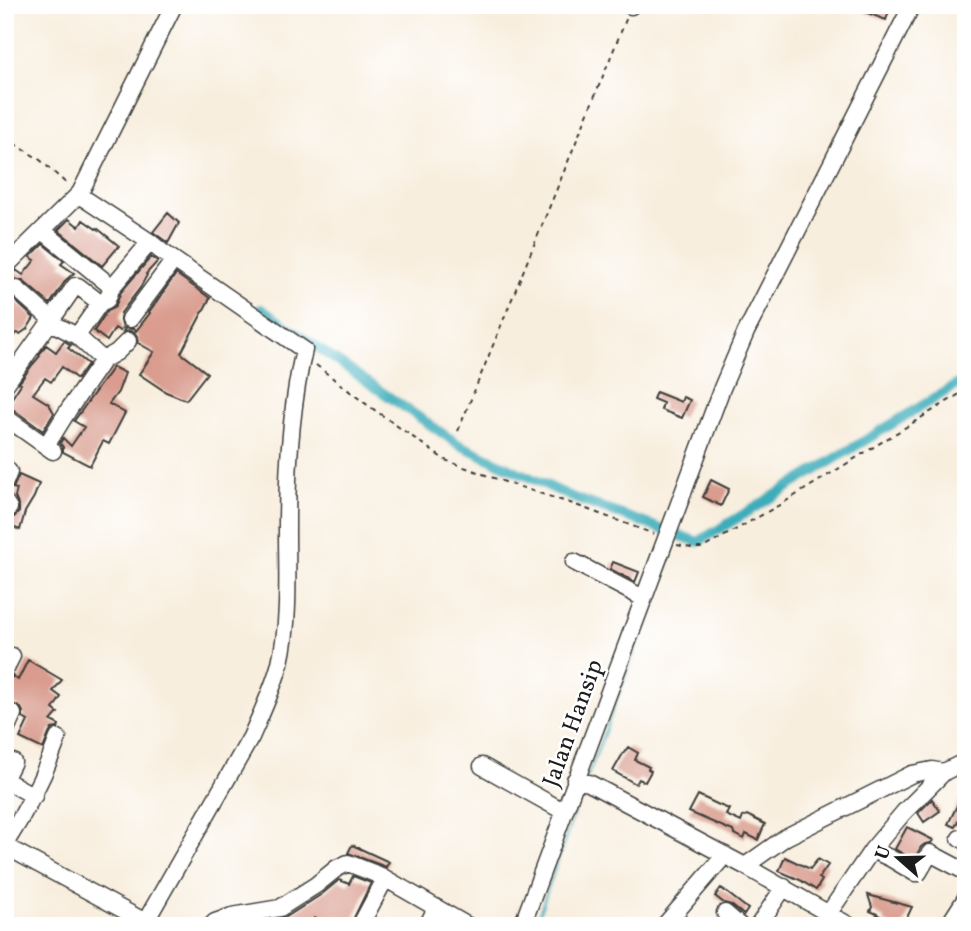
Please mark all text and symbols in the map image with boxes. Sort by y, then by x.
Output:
street label: Jalan Hansip [535,655,613,792]
north arrow [862,822,932,892]
text: U [869,842,898,863]

